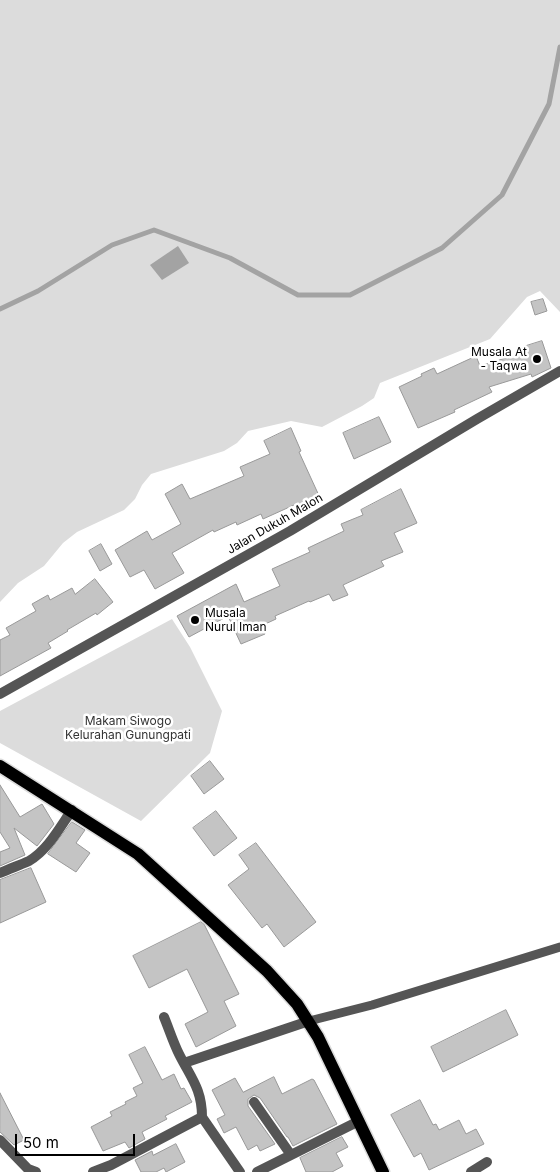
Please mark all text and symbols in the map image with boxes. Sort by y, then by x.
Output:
place label: Musala At - Taqwa [471,345,527,373]
marker: Musala At - Taqwa [531,353,543,365]
street label: Jalan Dukuh Malon [224,491,326,557]
place label: Musala Nurul Iman [205,606,267,634]
marker: Musala Nurul Iman [189,614,201,626]
park label: Makam Siwogo Kelurahan Gunungpati [65,714,191,742]
scale bar [18,1124,138,1156]
text: 50 m [23,1133,59,1152]

